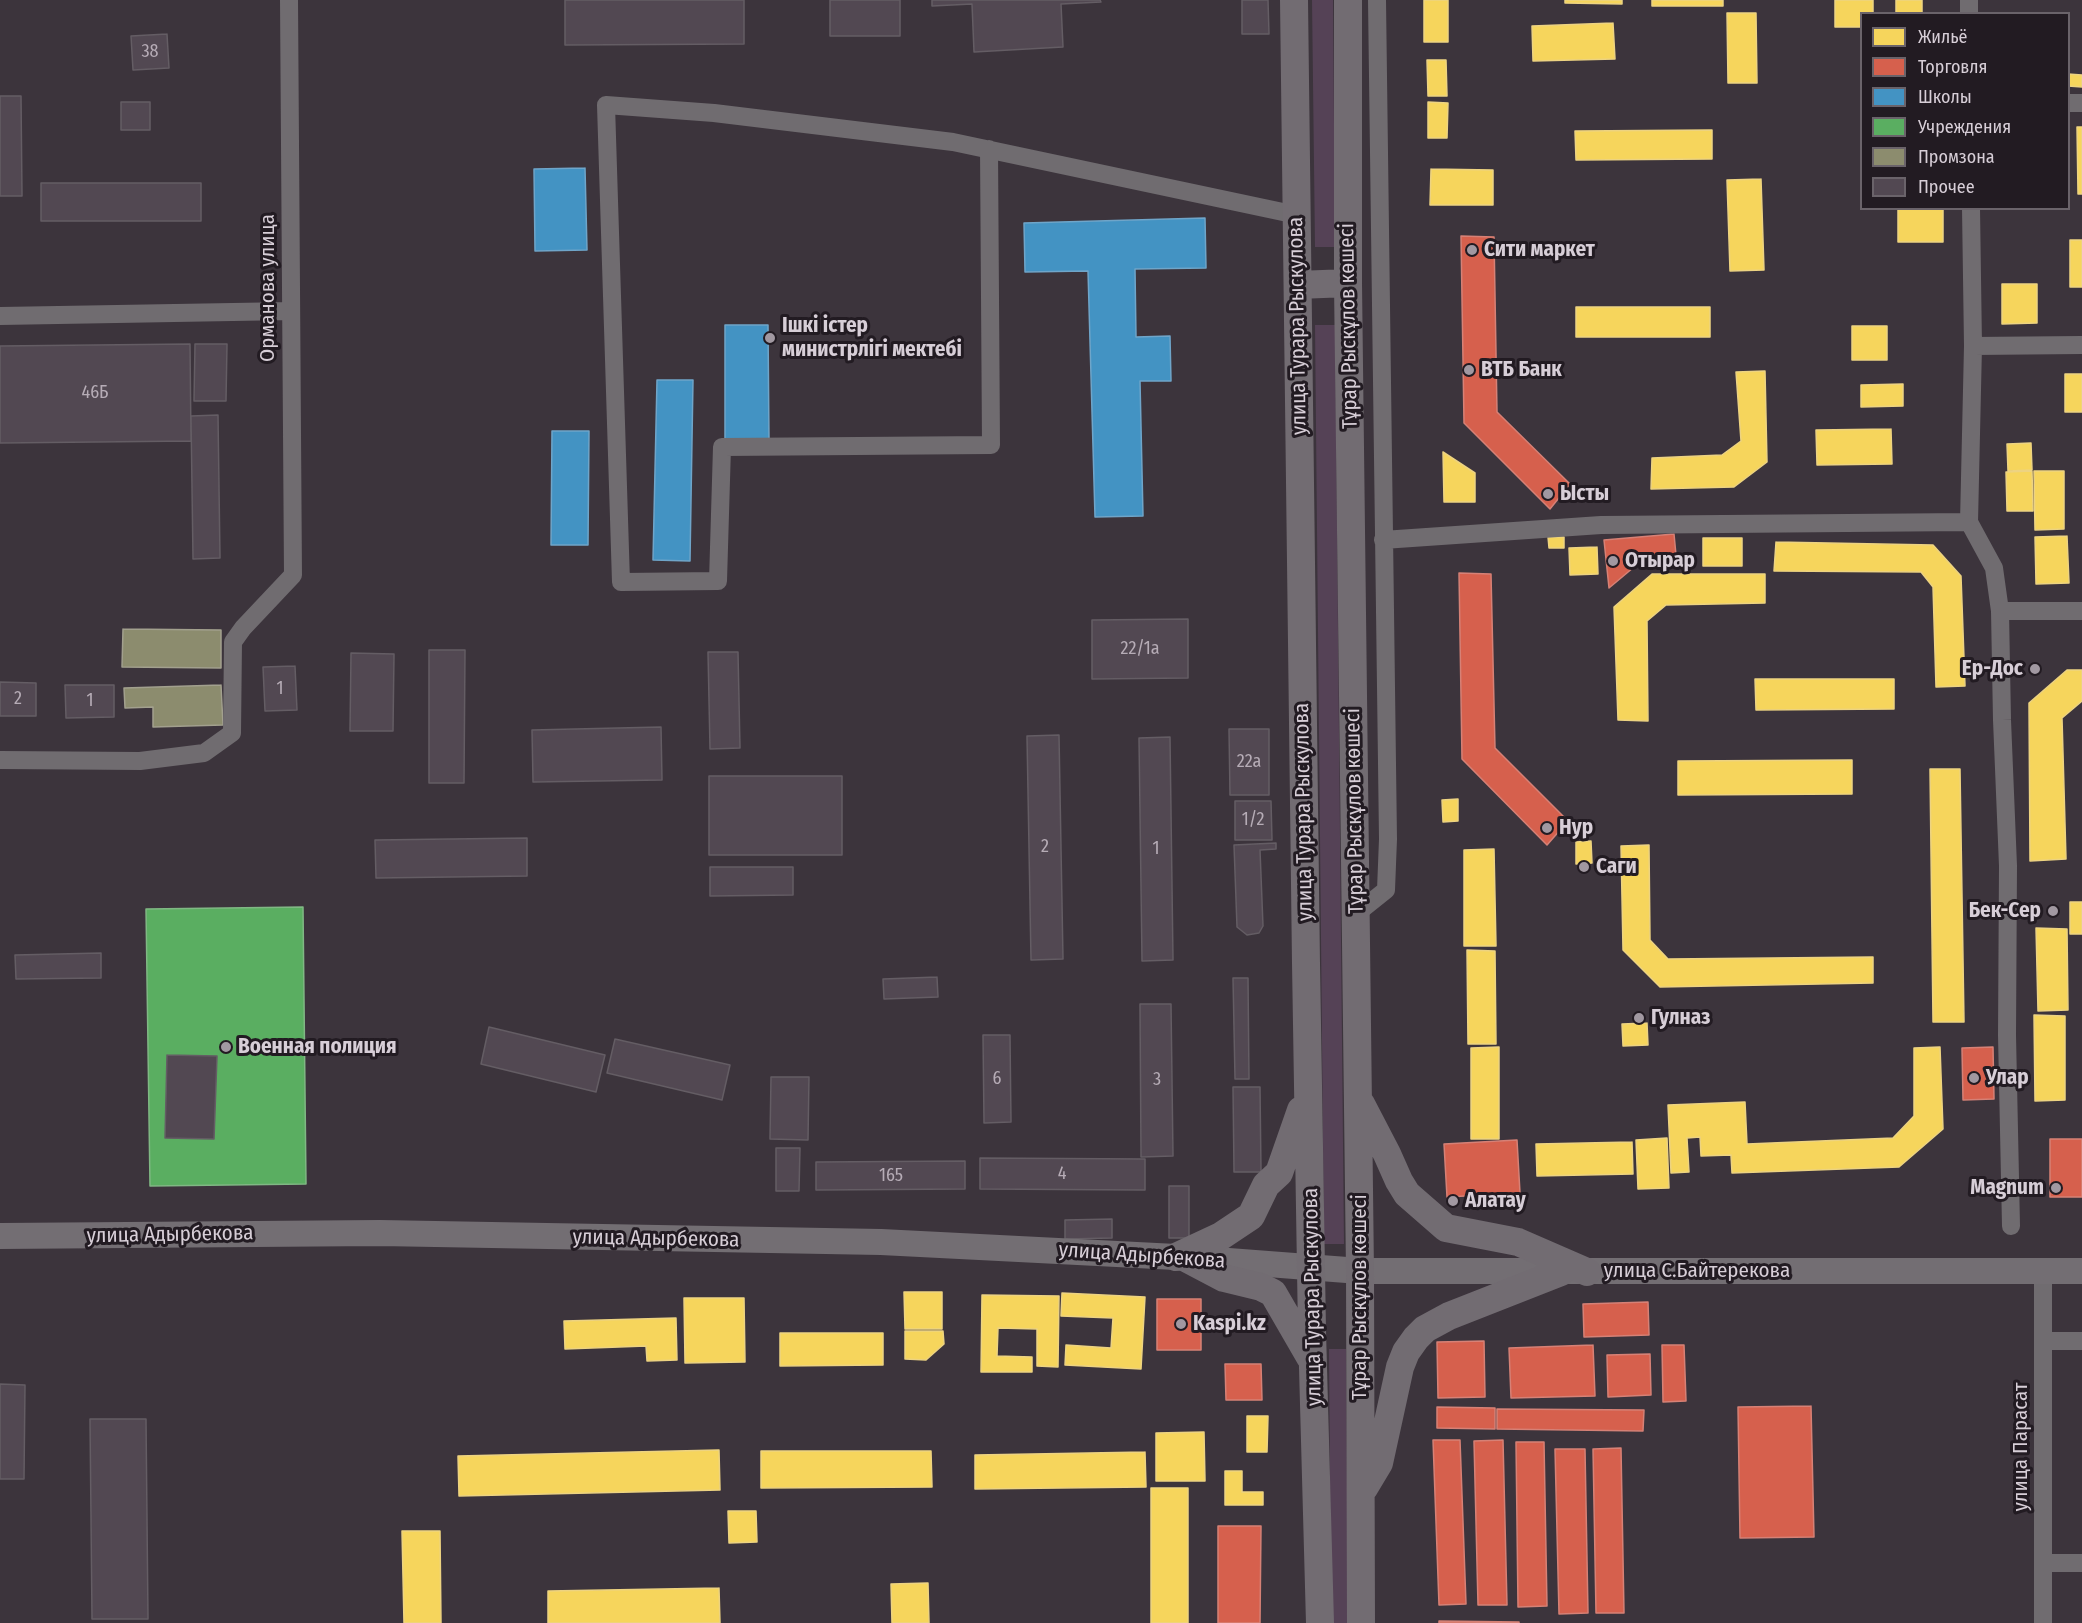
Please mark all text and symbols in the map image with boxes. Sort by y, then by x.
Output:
legend [1860,12,2070,210]
text: Жильё [1918,26,1968,48]
house number: 38 [141,41,159,63]
text: Торговля [1918,56,1987,78]
text: Школы [1918,86,1972,108]
text: Учреждения [1918,116,2011,138]
text: Промзона [1918,146,1995,168]
text: Прочее [1918,176,1975,198]
street label: Орманова улица [255,214,281,362]
street label: улица Турара Рыскулова [1283,217,1313,435]
street label: Тұрар Рыскұлов көшесі [1335,223,1363,429]
place label: Сити маркет [1484,237,1595,263]
marker: Сити маркет [1465,243,1479,257]
place label: Ішкі істер министрлігі мектебі [782,313,962,363]
marker: Ішкі істер министрлігі мектебі [763,331,777,345]
place label: ВТБ Банк [1481,357,1562,383]
marker: ВТБ Банк [1462,363,1476,377]
house number: 46Б [81,382,109,404]
place label: Ысты [1560,481,1609,507]
marker: Ысты [1541,487,1555,501]
place label: Отырар [1625,548,1695,574]
marker: Отырар [1606,554,1620,568]
house number: 22/1а [1120,638,1160,660]
place label: Ер-Дос [1962,656,2023,682]
marker: Ер-Дос [2028,662,2042,676]
house number: 1 [276,678,284,700]
house number: 2 [14,688,22,710]
house number: 1 [86,690,94,712]
street label: улица Турара Рыскулова [1289,703,1319,921]
street label: Тұрар Рыскұлов көшесі [1341,708,1369,914]
house number: 22а [1237,751,1261,773]
house number: 1/2 [1242,809,1264,831]
place label: Нур [1559,815,1593,841]
marker: Нур [1540,821,1554,835]
house number: 2 [1041,836,1049,858]
house number: 1 [1152,838,1160,860]
place label: Саги [1596,854,1637,880]
marker: Саги [1577,860,1591,874]
place label: Бек-Сер [1969,898,2041,924]
marker: Бек-Сер [2046,904,2060,918]
place label: Гулназ [1651,1005,1711,1031]
marker: Гулназ [1632,1011,1646,1025]
place label: Военная полиция [238,1034,397,1060]
marker: Военная полиция [219,1040,233,1054]
place label: Улар [1986,1065,2029,1091]
house number: 6 [993,1068,1001,1090]
house number: 3 [1153,1069,1161,1091]
marker: Улар [1967,1071,1981,1085]
house number: 4 [1058,1163,1066,1185]
house number: 165 [879,1165,903,1187]
place label: Magnum [1970,1175,2044,1201]
marker: Magnum [2049,1181,2063,1195]
street label: улица Турара Рыскулова [1298,1188,1328,1406]
place label: Алатау [1465,1188,1526,1214]
street label: Тұрар Рыскұлов көшесі [1347,1194,1373,1400]
marker: Алатау [1446,1194,1460,1208]
street label: улица Адырбекова [86,1221,254,1249]
street label: улица Адырбекова [572,1225,740,1253]
street label: улица Адырбекова [1058,1238,1226,1274]
street label: улица С.Байтерекова [1604,1258,1790,1284]
place label: Kaspi.kz [1193,1311,1266,1337]
marker: Kaspi.kz [1174,1317,1188,1331]
street label: улица Парасат [2008,1383,2034,1511]

